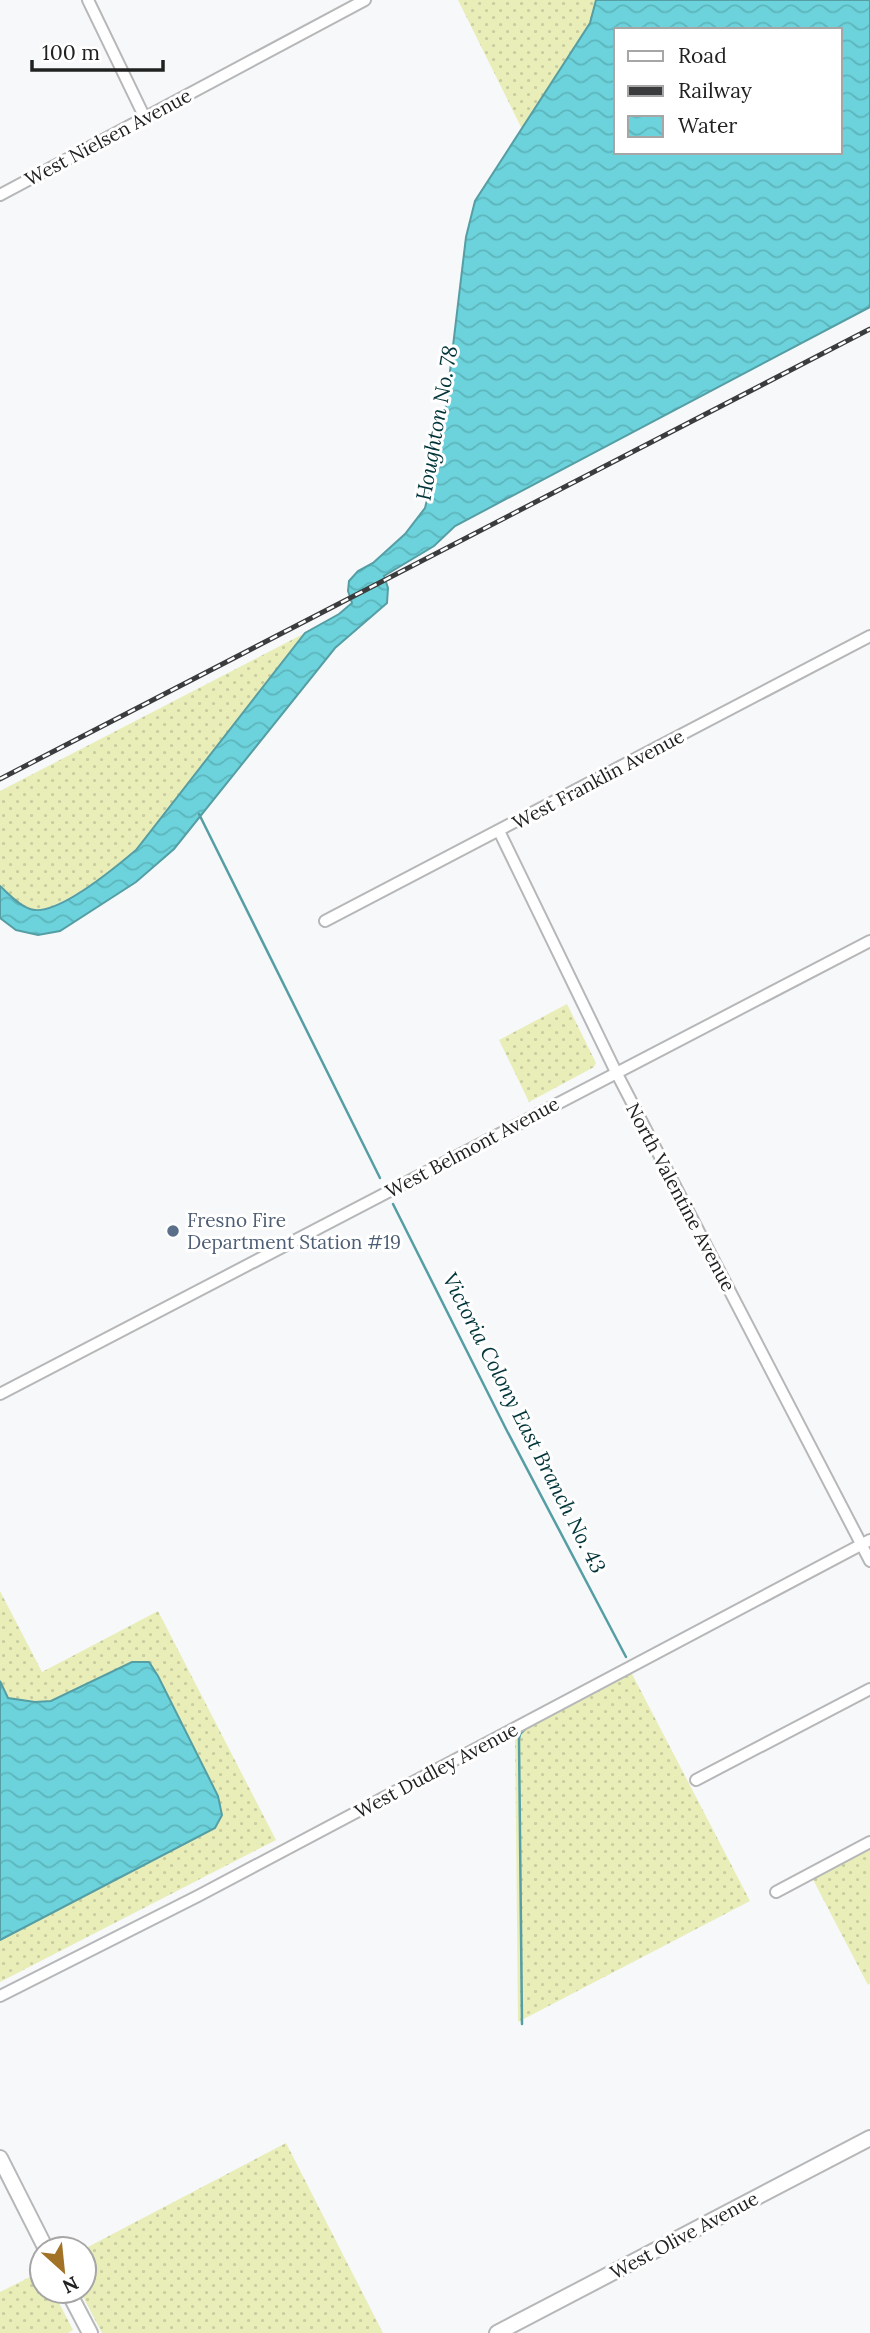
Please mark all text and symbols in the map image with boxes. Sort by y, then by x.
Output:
scale bar [32,28,163,72]
legend [614,28,842,154]
text: 100 m [42,39,100,66]
text: Road [678,42,727,69]
text: Railway [678,77,752,104]
street label: West Nielsen Avenue [21,83,195,191]
text: Water [678,112,737,139]
water label: Houghton No. 78 [410,343,463,503]
street label: West Franklin Avenue [508,724,688,834]
street label: West Belmont Avenue [381,1091,563,1203]
street label: North Valentine Avenue [621,1099,741,1295]
place label: Fresno Fire Department Station #19 [187,1208,401,1254]
marker: Fresno Fire Department Station #19 [165,1223,181,1239]
water label: Victoria Colony East Branch No. 43 [437,1268,612,1578]
street label: West Dudley Avenue [350,1717,522,1823]
street label: West Olive Avenue [606,2186,762,2284]
north arrow [28,2235,98,2305]
text: N [58,2271,83,2299]

